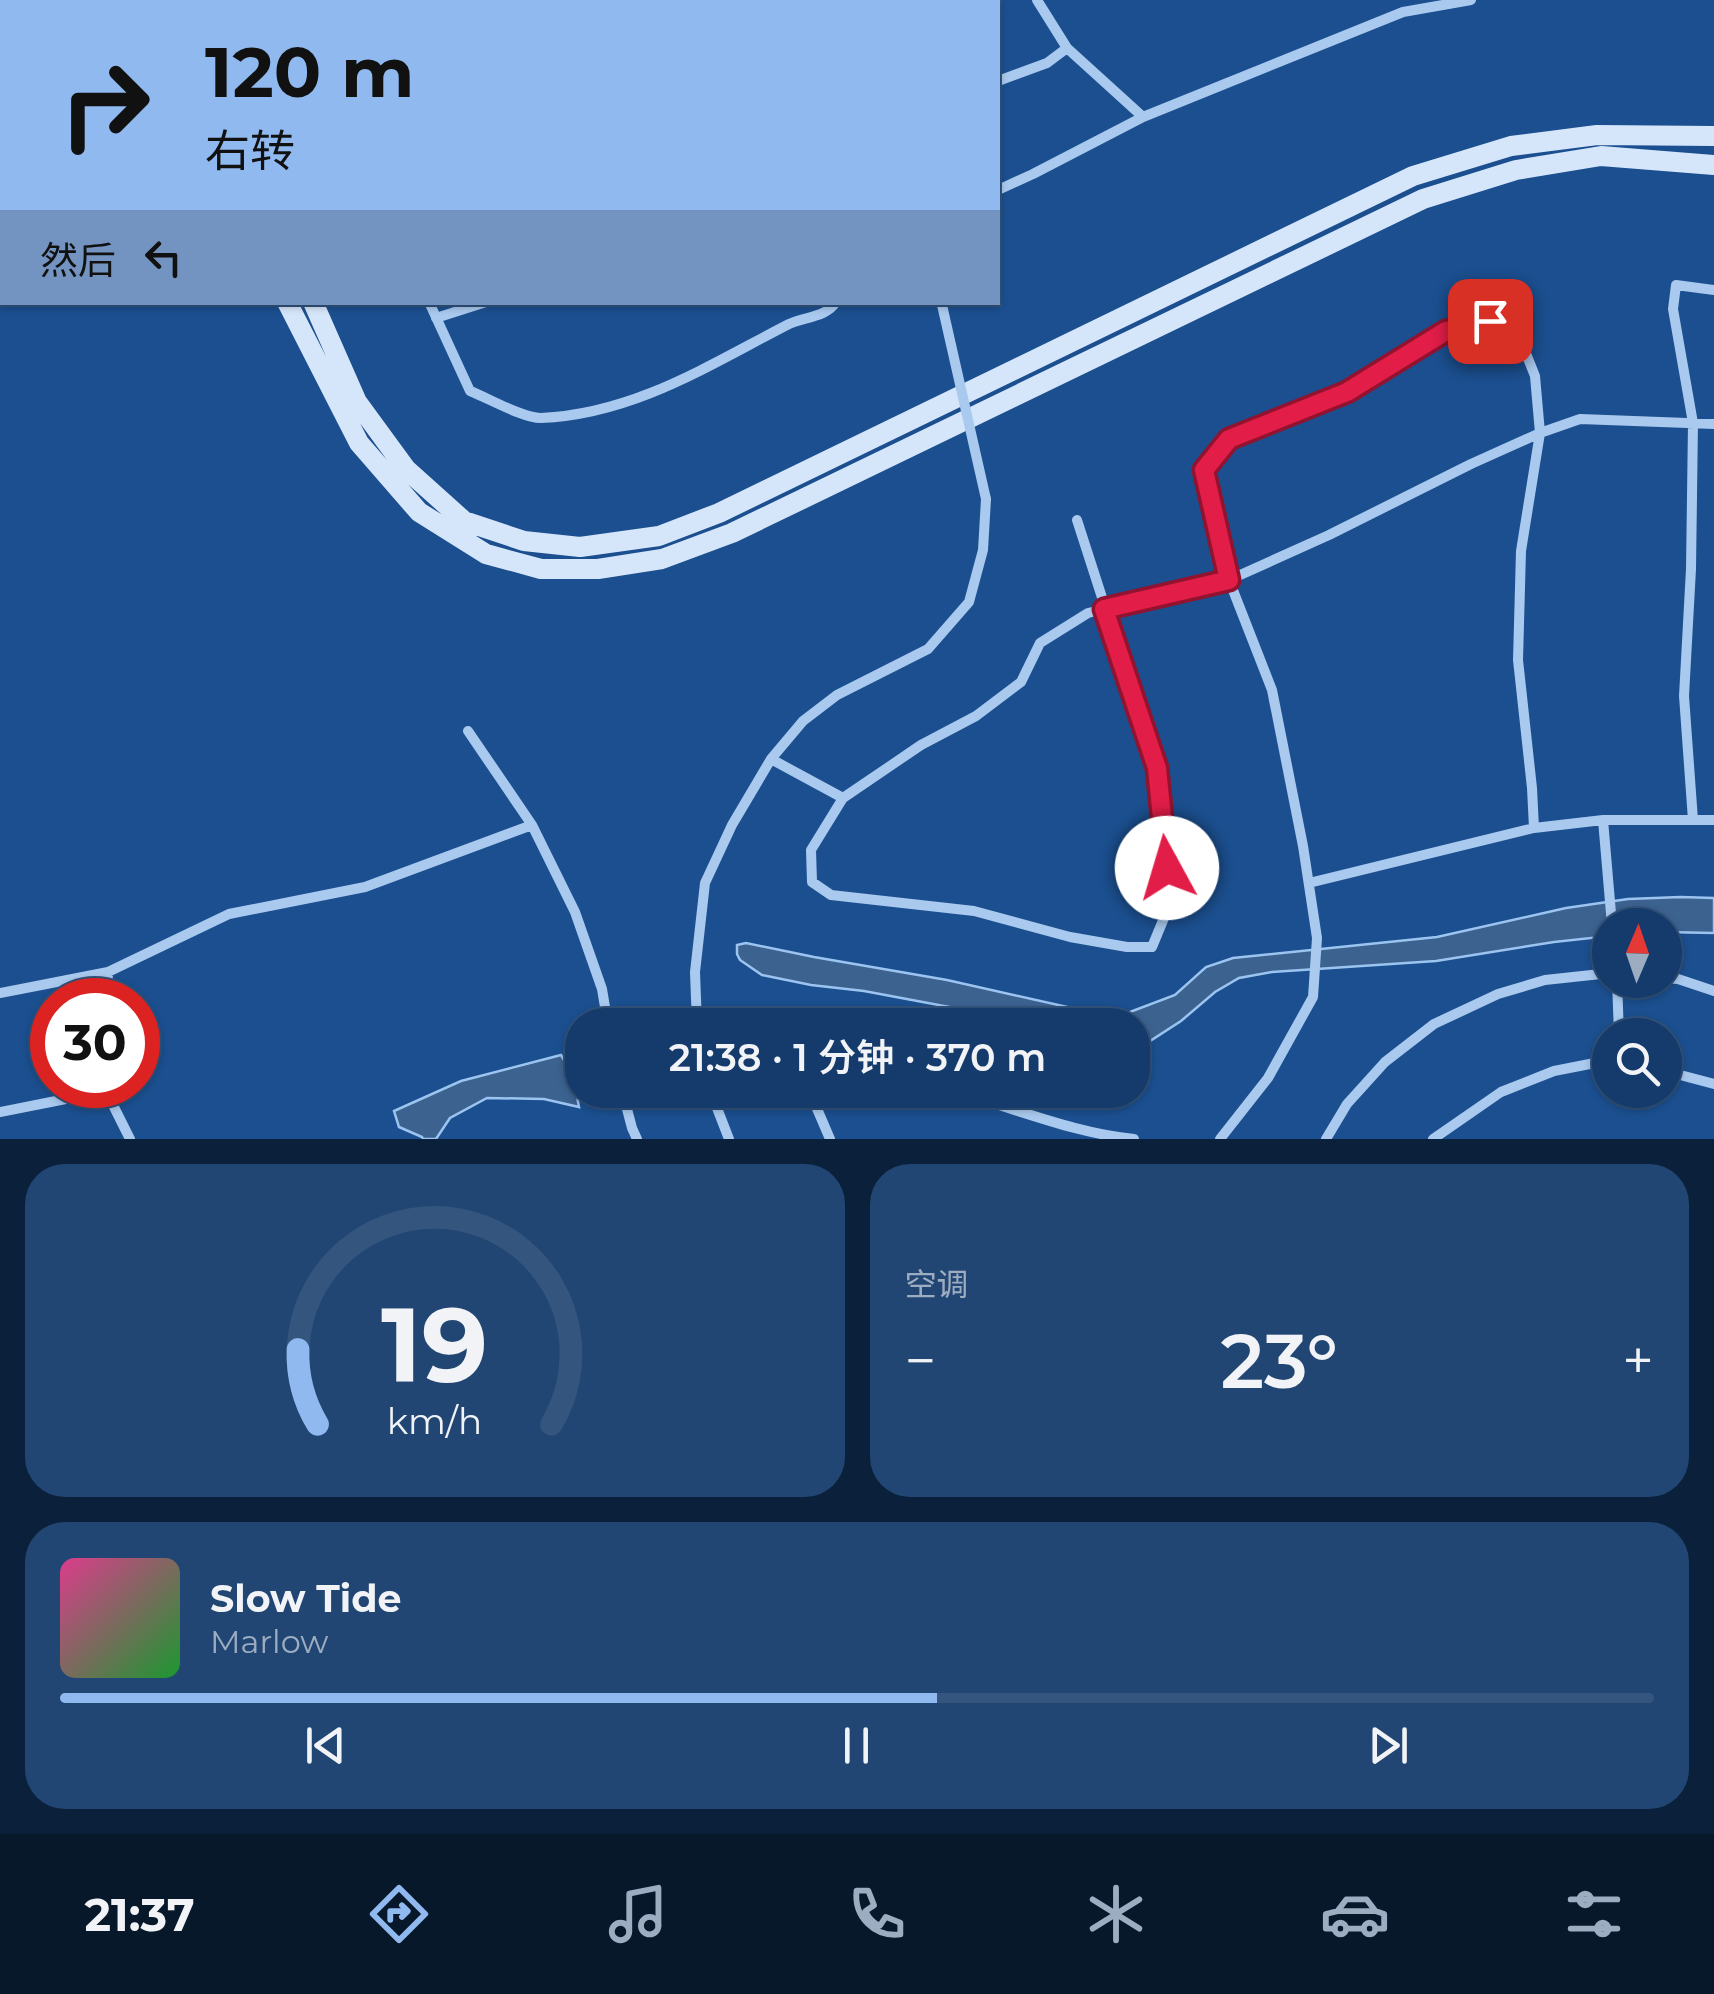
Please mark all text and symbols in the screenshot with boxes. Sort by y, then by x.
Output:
text: 120 m [205,29,415,115]
icon: right [40,40,170,170]
text: 右转 [205,123,295,178]
icon: left [136,230,191,285]
text: 然后 [40,237,116,284]
pin [1448,279,1533,364]
icon: arrive [1463,294,1518,349]
position arrow [1115,816,1219,920]
north arrow [1592,908,1682,998]
map controls [1592,908,1682,1108]
speed limit sign: 30 [30,978,160,1108]
button: search [1592,1018,1682,1108]
text: 21:38 · 1 分钟 · 370 m [669,1034,1046,1081]
text: 空调 [905,1265,969,1304]
text: 19 [381,1281,488,1408]
text: 23° [1220,1315,1338,1407]
text: − [905,1327,936,1394]
text: + [1622,1327,1654,1394]
text: km/h [387,1399,482,1443]
text: Slow Tide [210,1575,402,1622]
text: Marlow [210,1622,328,1661]
icon: previous [298,1718,353,1773]
icon: pause [829,1718,884,1773]
icon: next [1361,1718,1416,1773]
icon: directions [364,1879,434,1949]
icon: music [603,1879,673,1949]
icon: phone [842,1879,912,1949]
icon: climate [1081,1879,1151,1949]
icon: car [1320,1879,1390,1949]
icon: filters [1559,1879,1629,1949]
text: 21:37 [85,1887,195,1942]

